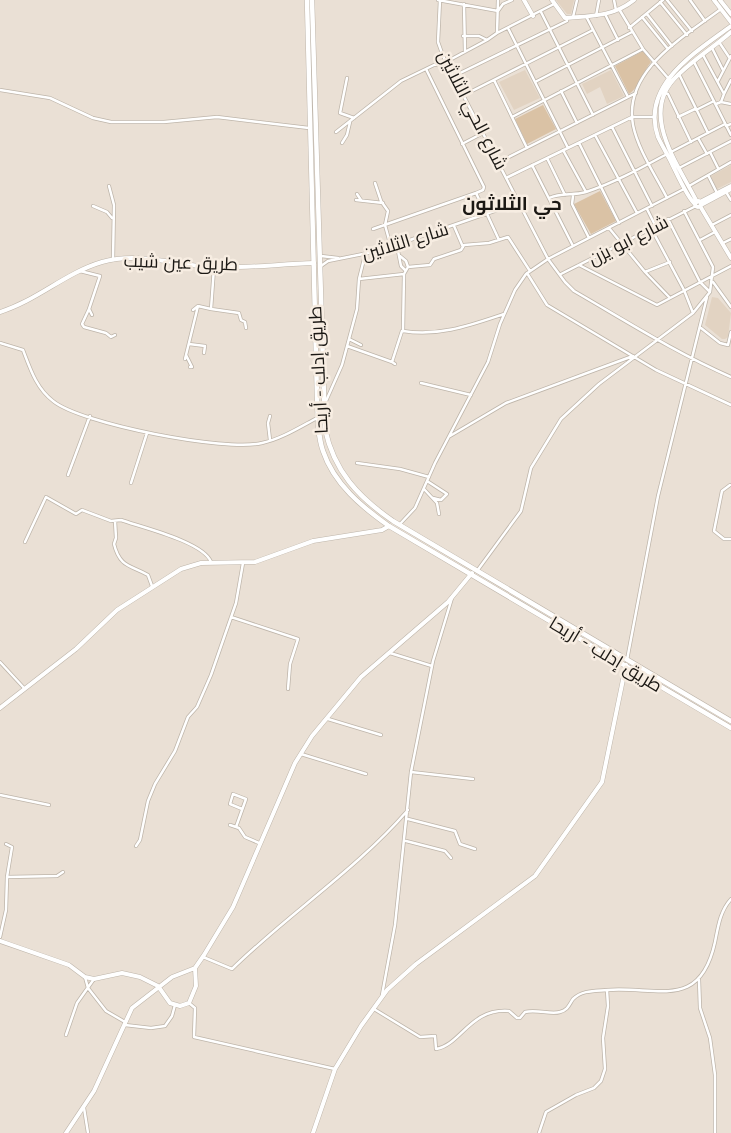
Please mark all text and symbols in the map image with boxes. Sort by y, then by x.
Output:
street label: شارع الحي الثلاثين [430,46,513,175]
district label: حي الثلاثون [462,191,562,219]
street label: شارع ابو يزن [584,210,672,271]
street label: شارع الثلاثين [359,217,452,266]
street label: طريق عين شيب [123,249,239,276]
street label: طريق إدلب - أريحا [303,305,334,435]
street label: طريق إدلب - أريحا [545,611,667,698]

